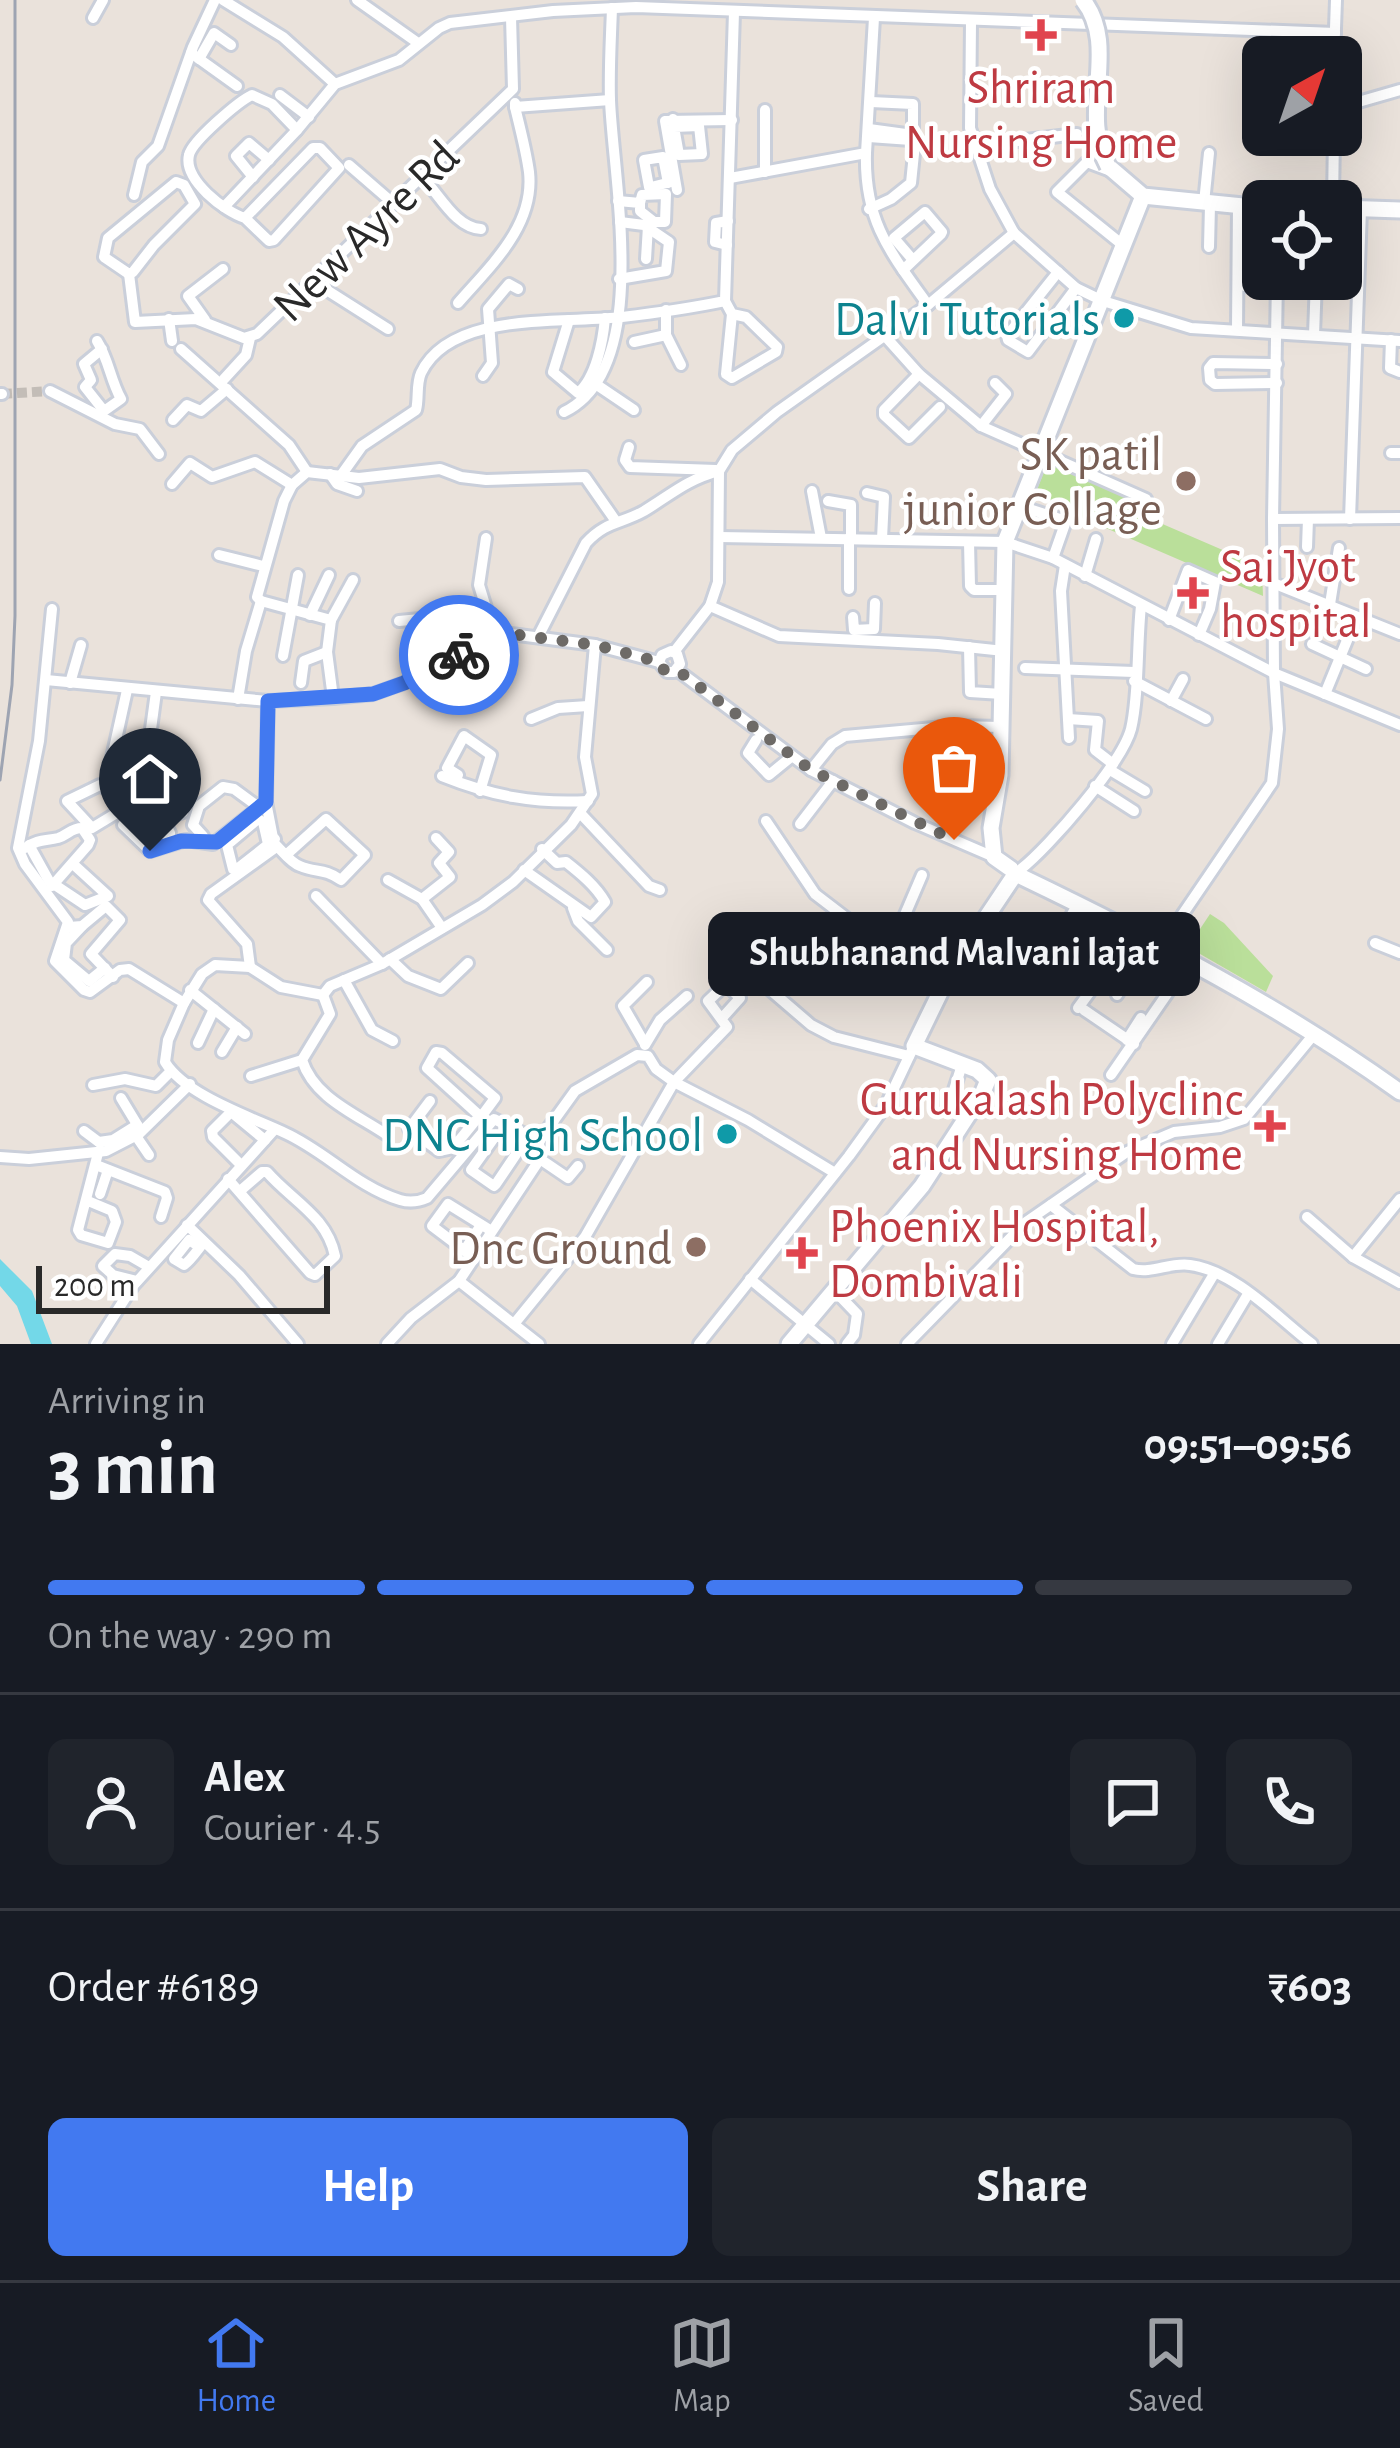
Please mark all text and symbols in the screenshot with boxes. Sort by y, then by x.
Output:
marker: Shriram Nursing Home [1025,19,1057,51]
north arrow [1242,36,1362,156]
map controls [1242,36,1362,300]
place label: Shriram Nursing Home [905,65,1177,168]
street label: New Ayre Rd [265,133,469,332]
button: locate [1242,180,1362,300]
place label: Dalvi Tutorials [834,297,1100,345]
marker: Dalvi Tutorials [1111,305,1137,331]
place label: SK patil junior Collage [903,432,1162,535]
marker: SK patil junior Collage [1173,468,1199,494]
place label: Sai Jyot hospital [1220,544,1372,647]
marker: Sai Jyot hospital [1177,577,1209,609]
courier [399,595,519,715]
icon: bike [426,622,492,688]
pin [903,717,1005,840]
pin [99,728,201,851]
icon: bag [921,735,987,801]
icon: home [117,746,183,812]
callout: Shubhanand Malvani lajat [708,912,1200,996]
text: Shubhanand Malvani lajat [749,934,1159,973]
place label: Gurukalash Polyclinc and Nursing Home [860,1077,1243,1180]
marker: Gurukalash Polyclinc and Nursing Home [1254,1110,1286,1142]
place label: DNC High School [382,1113,703,1161]
marker: DNC High School [714,1121,740,1147]
place label: Phoenix Hospital, Dombivali [829,1204,1159,1307]
place label: Dnc Ground [449,1226,672,1274]
marker: Dnc Ground [683,1234,709,1260]
marker: Phoenix Hospital, Dombivali [786,1237,818,1269]
scale bar [36,1260,330,1313]
text: 200 m [54,1270,136,1303]
text: Arriving in [48,1382,206,1421]
text: 09:51–09:56 [1143,1423,1352,1468]
text: 3 min [48,1431,218,1509]
text: On the way · 290 m [48,1617,332,1656]
button: person [48,1739,174,1865]
button: chat [1070,1739,1196,1865]
button: phone [1226,1739,1352,1865]
text: Alex [204,1755,285,1800]
text: Courier · 4.5 [204,1809,381,1848]
text: Order #6189 [48,1965,259,2010]
text: ₹603 [1269,1965,1352,2010]
button: Help [48,2118,688,2256]
button: Share [712,2118,1352,2256]
tab: Home [197,2310,276,2422]
tab: Map [669,2310,735,2422]
tab: Saved [1128,2310,1203,2422]

